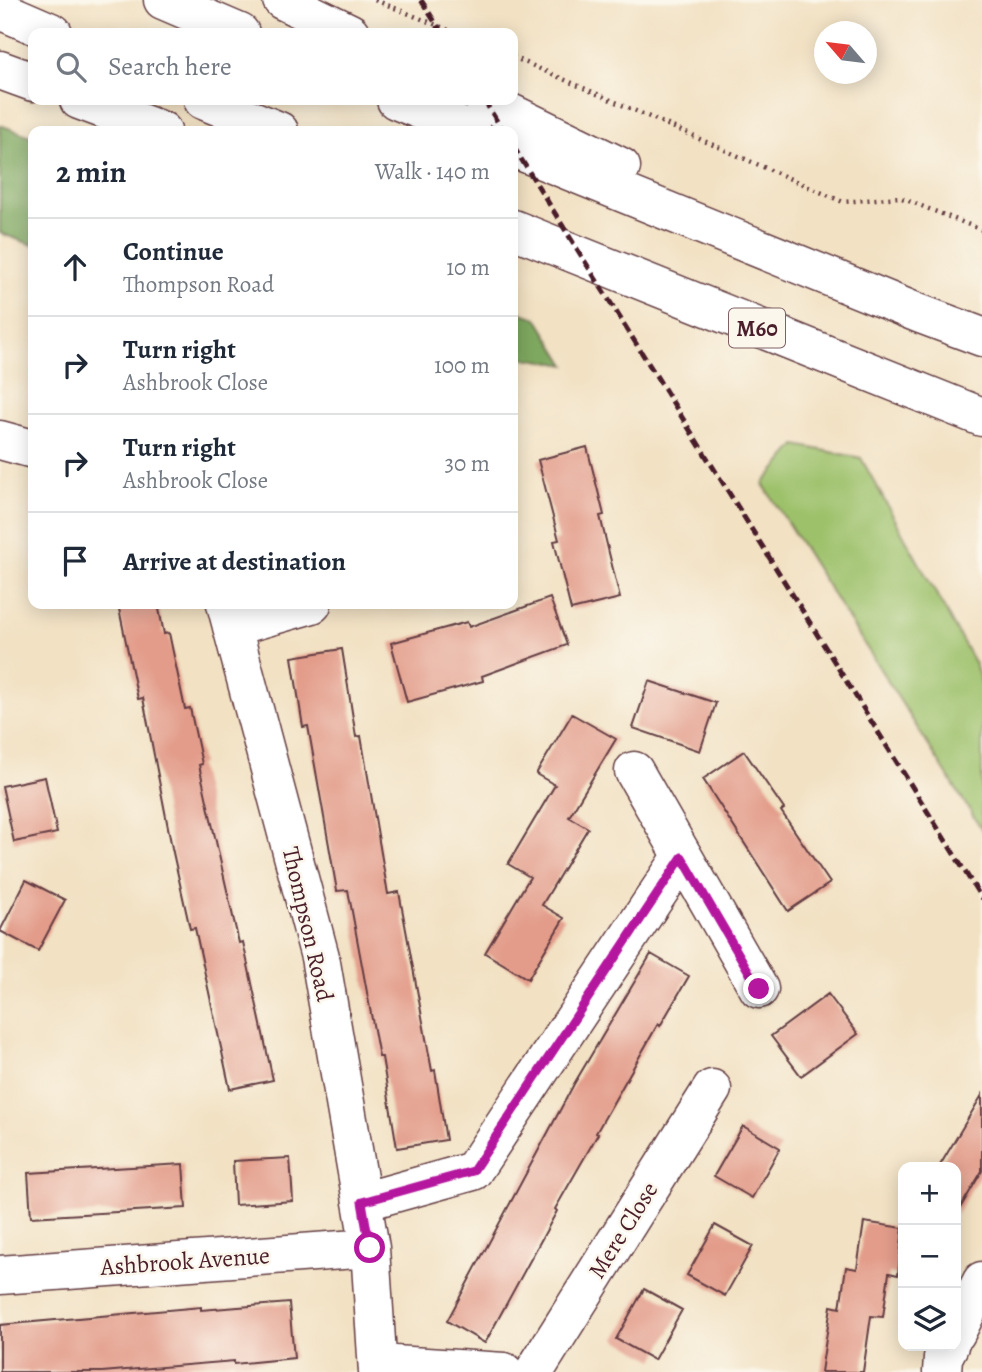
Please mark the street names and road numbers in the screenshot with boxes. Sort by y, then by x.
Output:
road number: M60 [729,308,785,348]
street label: Thompson Road [275,844,341,1005]
street label: Mere Close [581,1176,665,1284]
street label: Ashbrook Avenue [98,1239,271,1283]

